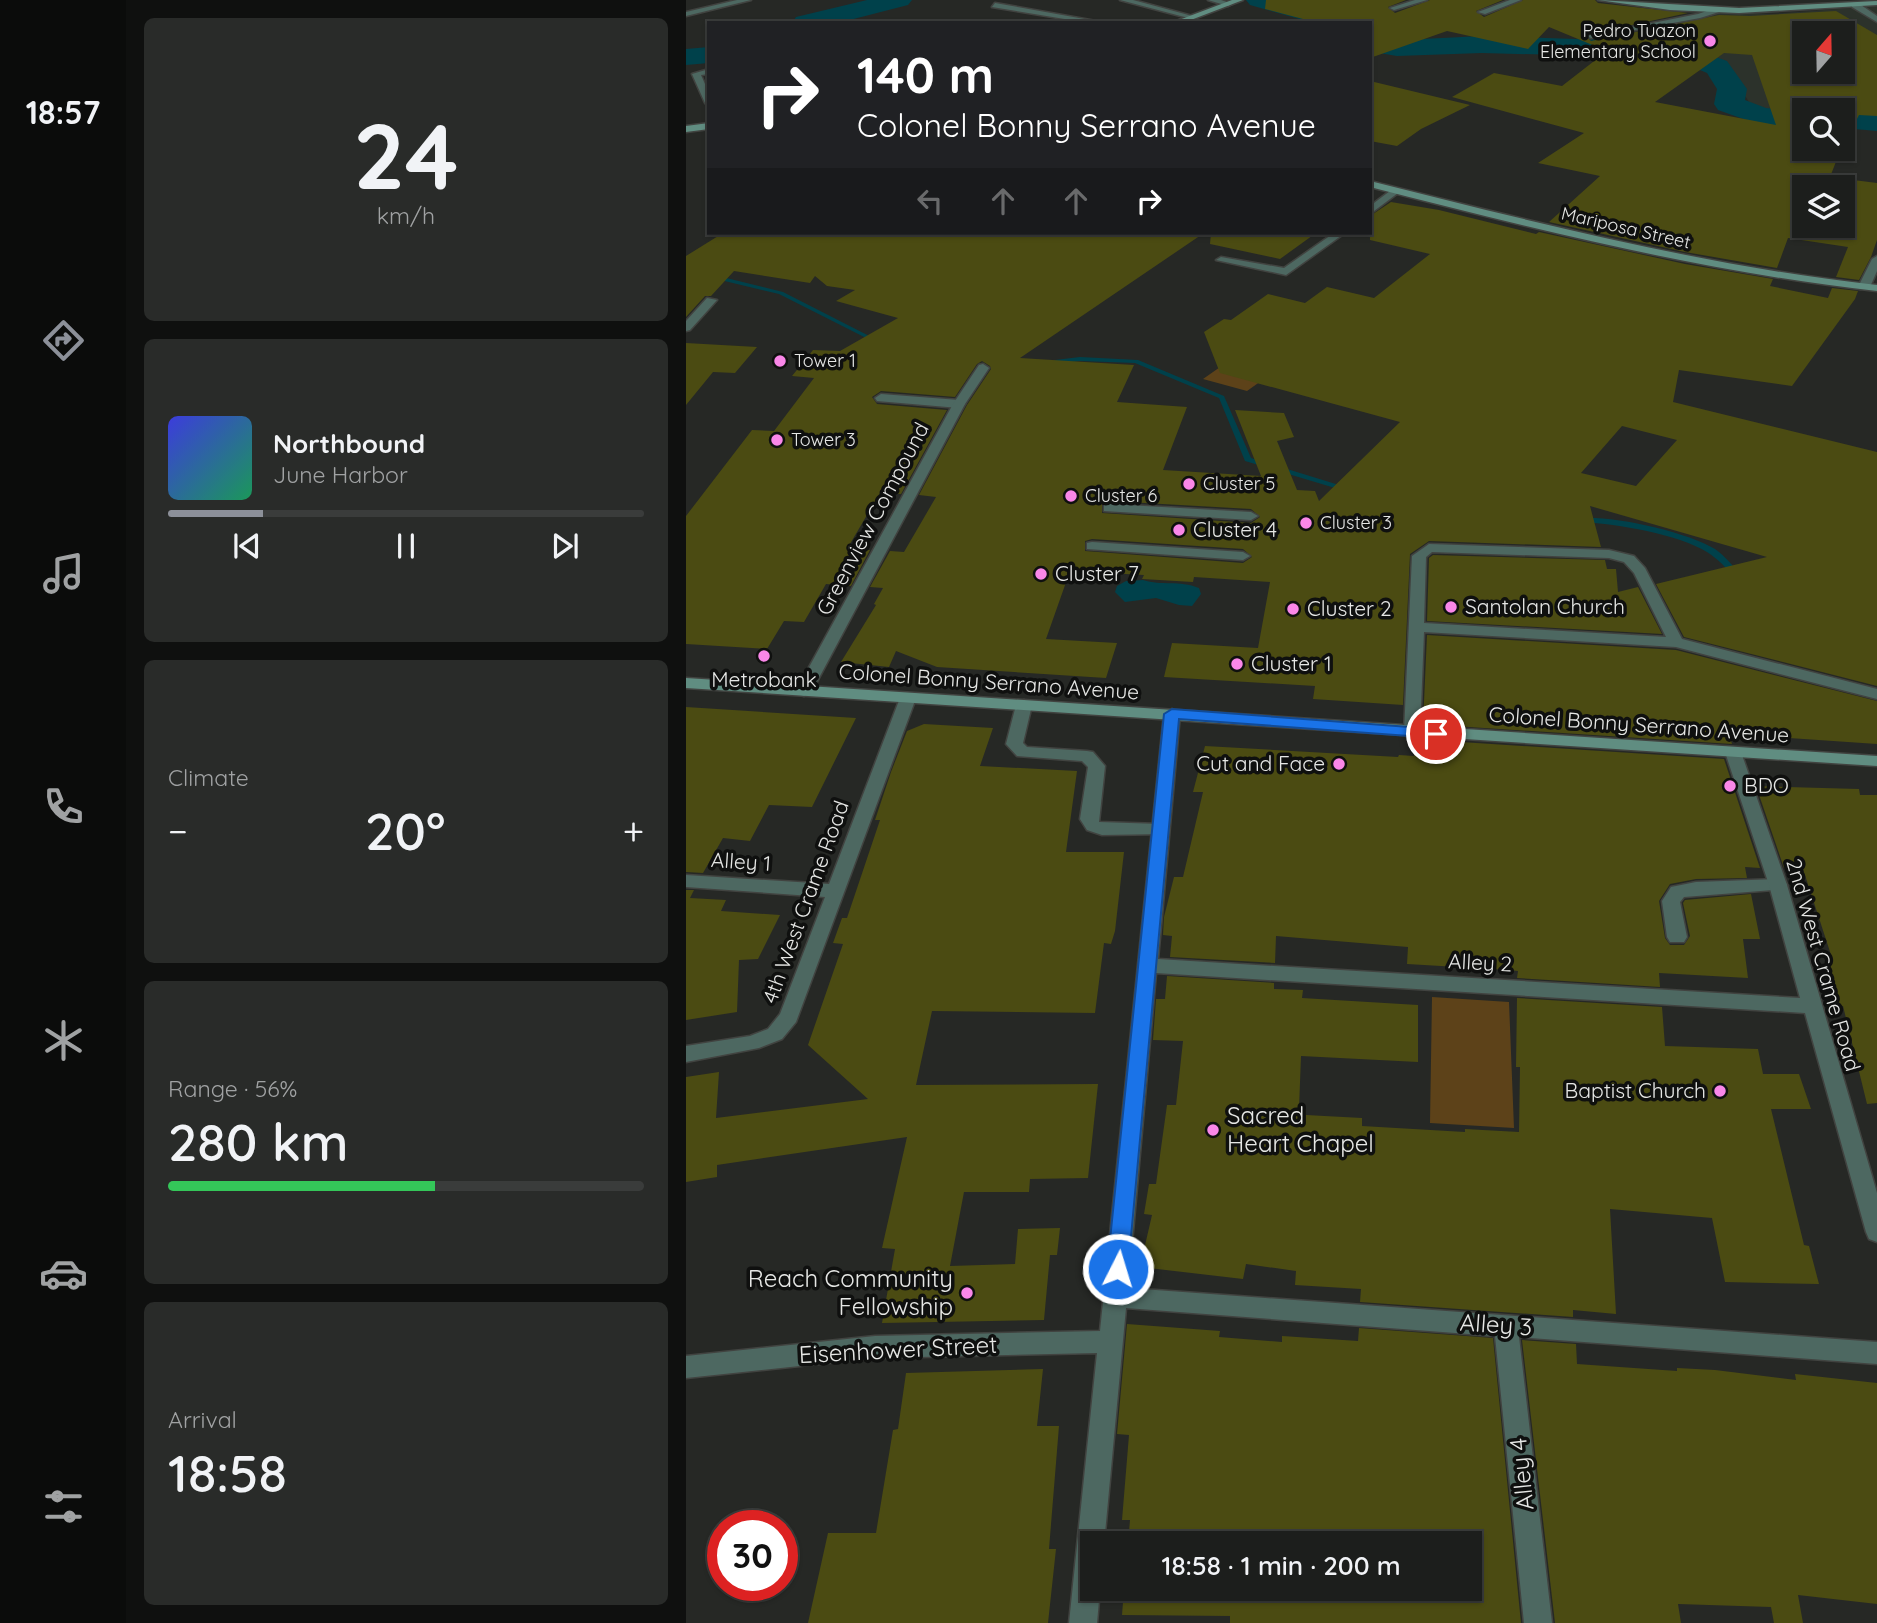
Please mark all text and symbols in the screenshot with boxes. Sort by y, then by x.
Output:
place label: Pedro Tuazon Elementary School [1540,19,1696,63]
north arrow [1792,21,1855,84]
map controls [1792,21,1855,238]
marker: Pedro Tuazon Elementary School [1702,33,1718,49]
text: 140 m [857,44,994,105]
icon: right [742,49,833,140]
text: 18:57 [26,92,100,132]
text: 24 [353,98,459,212]
button: search [1792,98,1855,161]
text: Colonel Bonny Serrano Avenue [857,105,1316,145]
button: layers [1792,175,1855,238]
icon: left [911,182,949,220]
icon: ahead [984,182,1022,220]
icon: ahead [1057,182,1095,220]
icon: right [1130,182,1168,220]
text: km/h [377,201,435,230]
street label: Mariposa Street [1559,201,1693,254]
icon: directions [39,316,88,365]
place label: Tower 1 [794,349,856,372]
marker: Tower 1 [772,353,788,369]
street label: Greenview Compound [810,418,934,619]
text: Northbound [273,427,425,460]
place label: Tower 3 [791,428,856,451]
marker: Tower 3 [769,432,785,448]
text: June Harbor [273,460,408,489]
place label: Cluster 5 [1203,472,1275,495]
marker: Cluster 5 [1181,476,1197,492]
place label: Cluster 6 [1085,484,1158,507]
marker: Cluster 6 [1063,488,1079,504]
place label: Cluster 3 [1320,511,1392,534]
marker: Cluster 3 [1298,515,1314,531]
place label: Cluster 4 [1193,516,1277,542]
marker: Cluster 4 [1171,522,1187,538]
icon: previous [228,527,266,565]
icon: pause [387,527,425,565]
icon: next [546,527,584,565]
icon: music [39,549,88,598]
place label: Cluster 7 [1055,560,1139,586]
marker: Cluster 7 [1033,566,1049,582]
place label: Santolan Church [1465,593,1625,619]
place label: Cluster 2 [1307,595,1392,621]
marker: Santolan Church [1443,599,1459,615]
marker: Cluster 2 [1285,601,1301,617]
marker: Metrobank [756,648,772,664]
place label: Cluster 1 [1251,650,1332,676]
marker: Cluster 1 [1229,656,1245,672]
street label: Colonel Bonny Serrano Avenue [838,658,1140,704]
place label: Metrobank [711,666,817,692]
street label: Colonel Bonny Serrano Avenue [1488,701,1790,747]
pin [1406,704,1466,764]
icon: arrive [1417,715,1455,753]
place label: Cut and Face [1196,750,1325,776]
marker: Cut and Face [1331,756,1347,772]
text: Climate [168,763,249,792]
place label: BDO [1744,772,1789,798]
marker: BDO [1722,778,1738,794]
icon: phone [39,782,88,831]
street label: 4th West Crame Road [756,797,854,1006]
text: 20° [365,798,445,863]
text: − [168,807,188,855]
text: + [623,807,644,855]
street label: Alley 1 [710,846,772,876]
street label: 2nd West Crame Road [1781,855,1867,1074]
street label: Alley 2 [1447,947,1513,977]
icon: climate [39,1016,88,1065]
text: Range · 56% [168,1074,297,1103]
place label: Baptist Church [1565,1077,1706,1103]
marker: Baptist Church [1712,1083,1728,1099]
place label: Sacred Heart Chapel [1227,1100,1374,1158]
text: 280 km [168,1109,349,1174]
marker: Sacred Heart Chapel [1205,1122,1221,1138]
position arrow [1081,1232,1155,1306]
icon: car [39,1249,88,1298]
place label: Reach Community Fellowship [748,1263,953,1321]
marker: Reach Community Fellowship [959,1285,975,1301]
street label: Alley 3 [1459,1307,1533,1341]
street label: Eisenhower Street [798,1329,998,1369]
text: Arrival [168,1405,237,1434]
street label: Alley 4 [1502,1436,1540,1512]
text: 18:58 [168,1440,287,1505]
icon: filters [39,1482,88,1531]
speed limit sign: 30 [707,1510,798,1601]
text: 18:58 · 1 min · 200 m [1161,1549,1401,1582]

